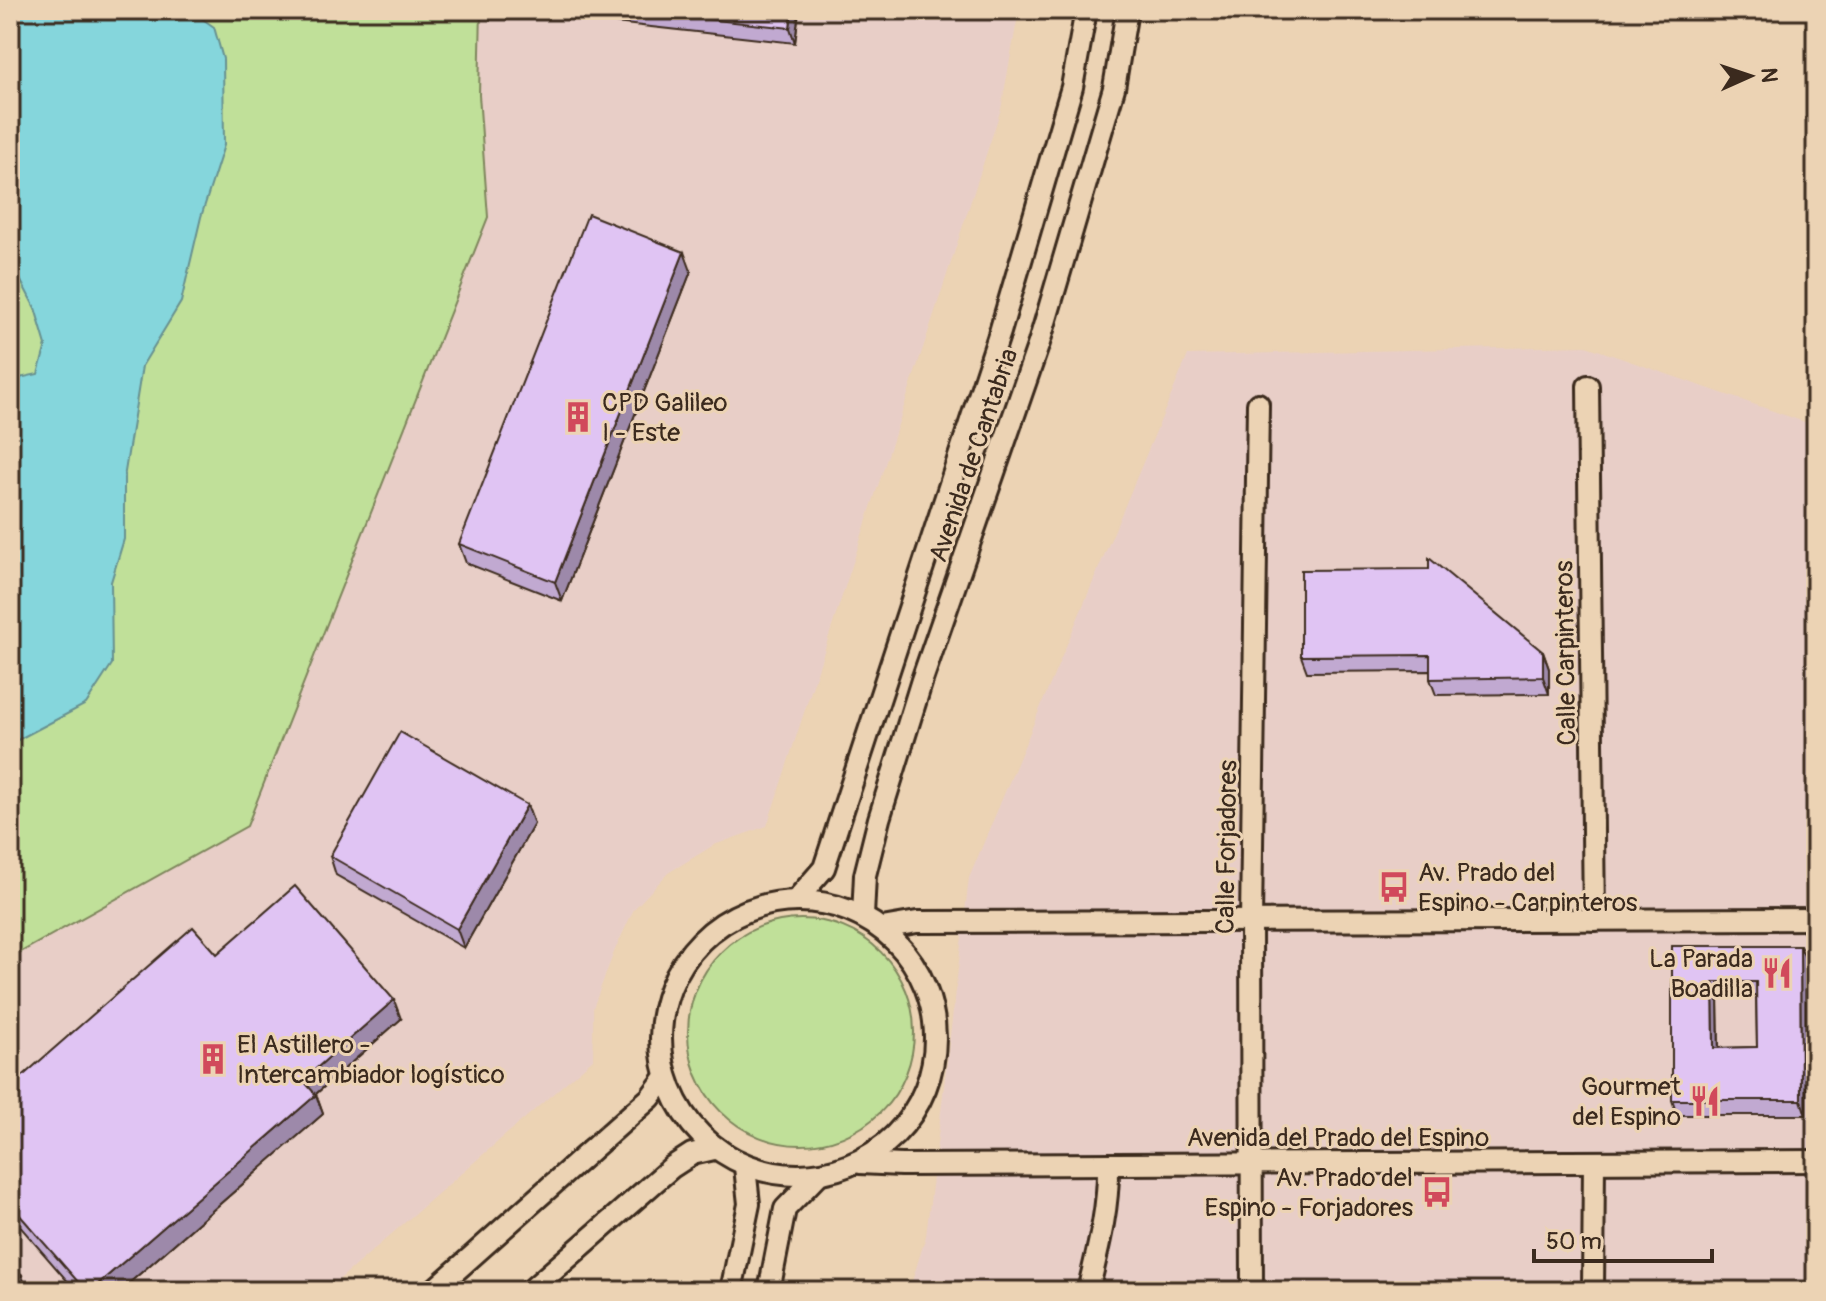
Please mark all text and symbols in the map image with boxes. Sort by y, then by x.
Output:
north arrow [1710,36,1790,116]
text: N [1755,67,1783,83]
street label: Avenida de Cantabria [922,344,1025,566]
place label: CPD Galileo I - Este [602,387,727,449]
building icon: CPD Galileo I - Este [561,400,595,434]
street label: Calle Carpinteros [1548,560,1584,746]
street label: Calle Forjadores [1209,759,1245,934]
place label: Av. Prado del Espino - Carpinteros [1418,857,1638,919]
bus stop icon: Av. Prado del Espino - Carpinteros [1377,870,1411,904]
place label: La Parada Boadilla [1649,943,1753,1005]
restaurant icon: La Parada Boadilla [1760,956,1794,990]
place label: El Astillero - Intercambiador logístico [237,1029,505,1091]
building icon: El Astillero - Intercambiador logístico [196,1042,230,1076]
place label: Gourmet del Espino [1572,1071,1682,1133]
restaurant icon: Gourmet del Espino [1688,1084,1722,1118]
street label: Avenida del Prado del Espino [1187,1122,1489,1154]
place label: Av. Prado del Espino - Forjadores [1205,1162,1413,1224]
bus stop icon: Av. Prado del Espino - Forjadores [1420,1175,1454,1209]
scale bar [1534,1213,1712,1263]
text: 50 m [1546,1227,1602,1256]

